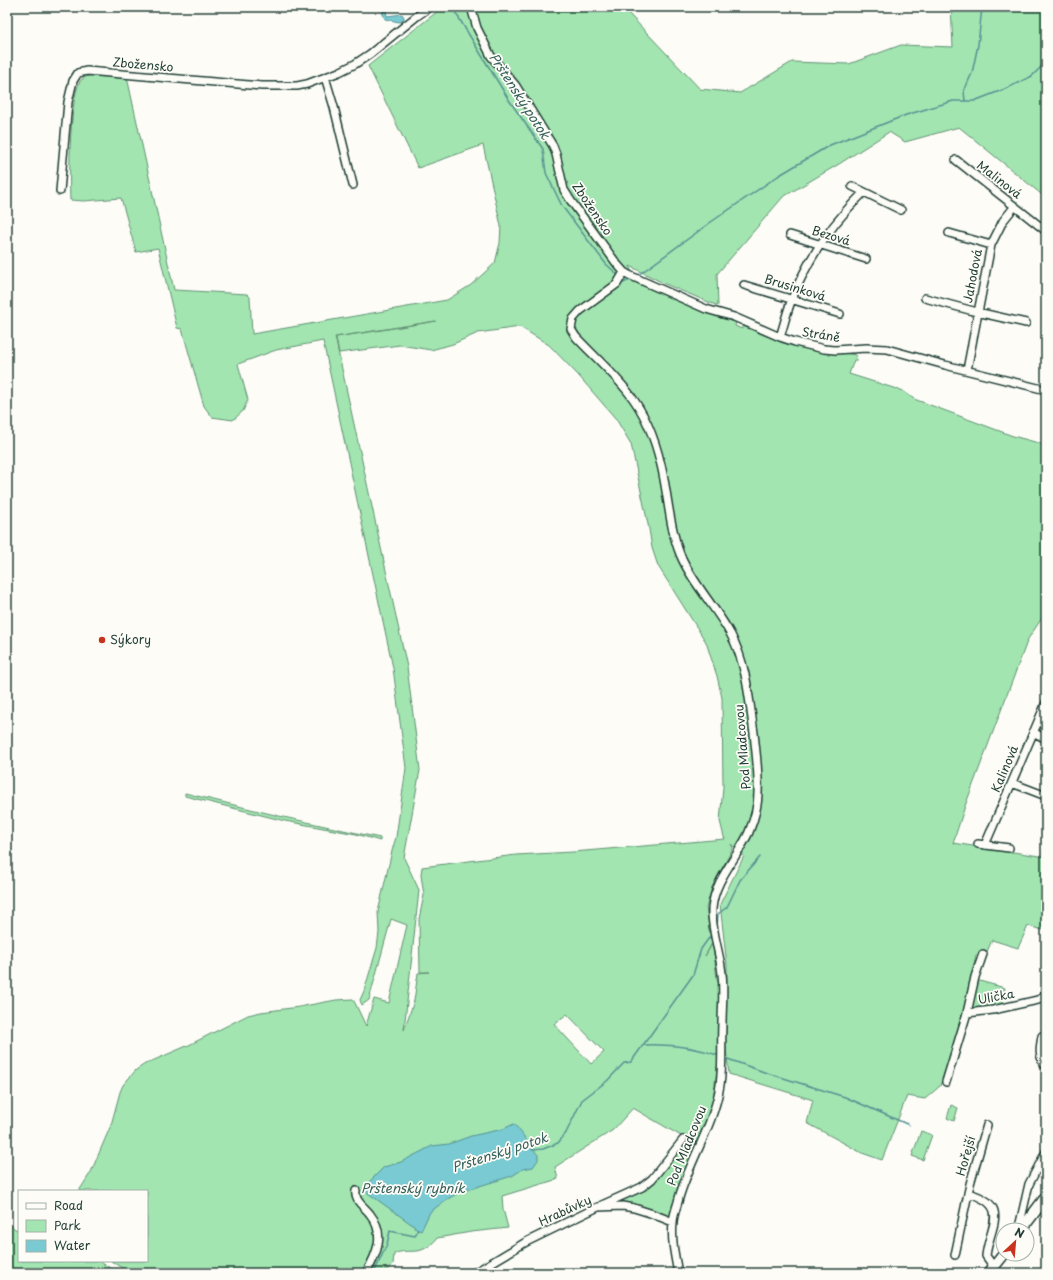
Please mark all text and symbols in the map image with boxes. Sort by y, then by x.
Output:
water label: Prštenský potok [485,49,556,143]
street label: Zbožensko [112,52,174,76]
street label: Malinová [973,156,1026,203]
street label: Zbožensko [568,178,617,239]
street label: Bezová [810,221,853,250]
street label: Jahodová [958,247,986,304]
street label: Brusinková [762,269,829,305]
street label: Stráně [801,322,842,346]
place label: Sýkory [110,630,151,648]
marker: Sýkory [97,635,107,645]
street label: Pod Mladcovou [729,704,755,790]
street label: Kalinová [986,742,1022,795]
street label: Ulička [976,984,1016,1008]
street label: Pod Mladcovou [662,1103,710,1189]
water label: Prštenský potok [449,1127,551,1176]
street label: Hořejší [951,1133,979,1178]
water label: Prštenský rybník [361,1178,466,1197]
legend [18,1190,148,1262]
street label: Hrabůvky [535,1190,594,1230]
text: Road [54,1196,83,1214]
text: Park [54,1216,81,1234]
north arrow [995,1222,1035,1262]
text: N [1012,1223,1028,1242]
text: Water [54,1236,91,1254]

